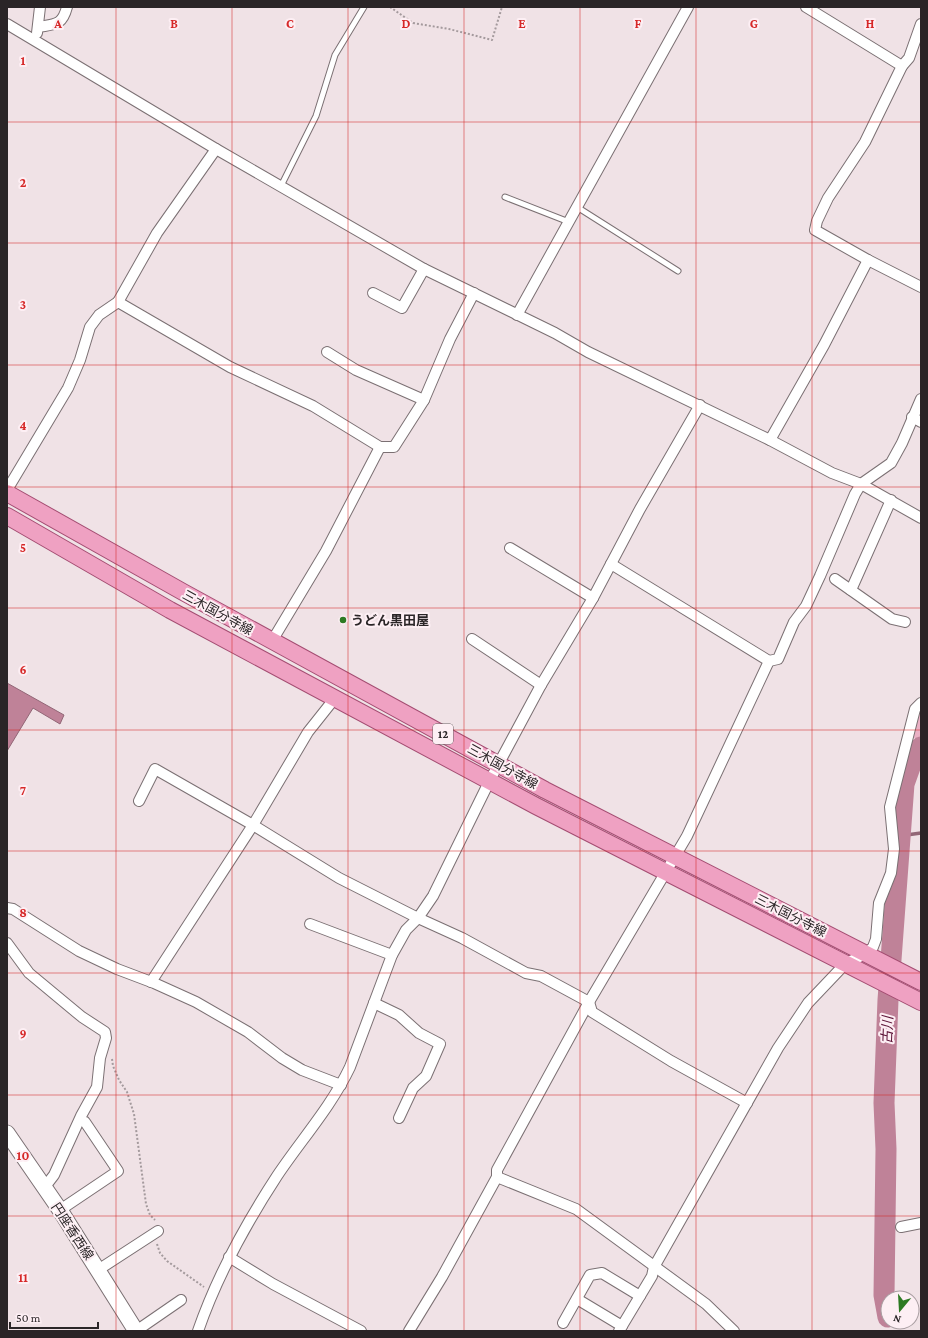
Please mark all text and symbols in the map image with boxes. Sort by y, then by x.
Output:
text: A [53,16,62,31]
text: B [170,16,178,31]
text: C [286,16,294,31]
text: D [402,16,411,31]
text: E [518,16,526,31]
text: F [635,16,642,31]
text: G [750,16,758,31]
text: H [866,16,875,31]
text: 1 [21,53,26,68]
text: 2 [20,175,27,190]
text: 3 [20,297,26,312]
text: 4 [19,418,27,433]
text: 5 [20,540,26,555]
street label: 三木国分寺線 [180,587,256,638]
place label: うどん黒田屋 [351,613,429,628]
marker: うどん黒田屋 [338,615,348,625]
text: 6 [19,662,27,677]
road number: 12 [433,724,453,744]
street label: 三木国分寺線 [465,741,541,792]
text: 7 [20,783,26,798]
street label: 三木国分寺線 [753,891,829,940]
text: 8 [19,905,27,920]
water label: 古川 [879,1014,896,1044]
text: 9 [19,1026,27,1041]
text: 10 [17,1148,29,1163]
street label: 円座香西線 [49,1200,97,1263]
text: 11 [18,1270,28,1285]
north arrow [880,1290,920,1330]
scale bar [10,1304,98,1330]
text: 50 m [16,1311,41,1325]
text: N [891,1312,902,1326]

